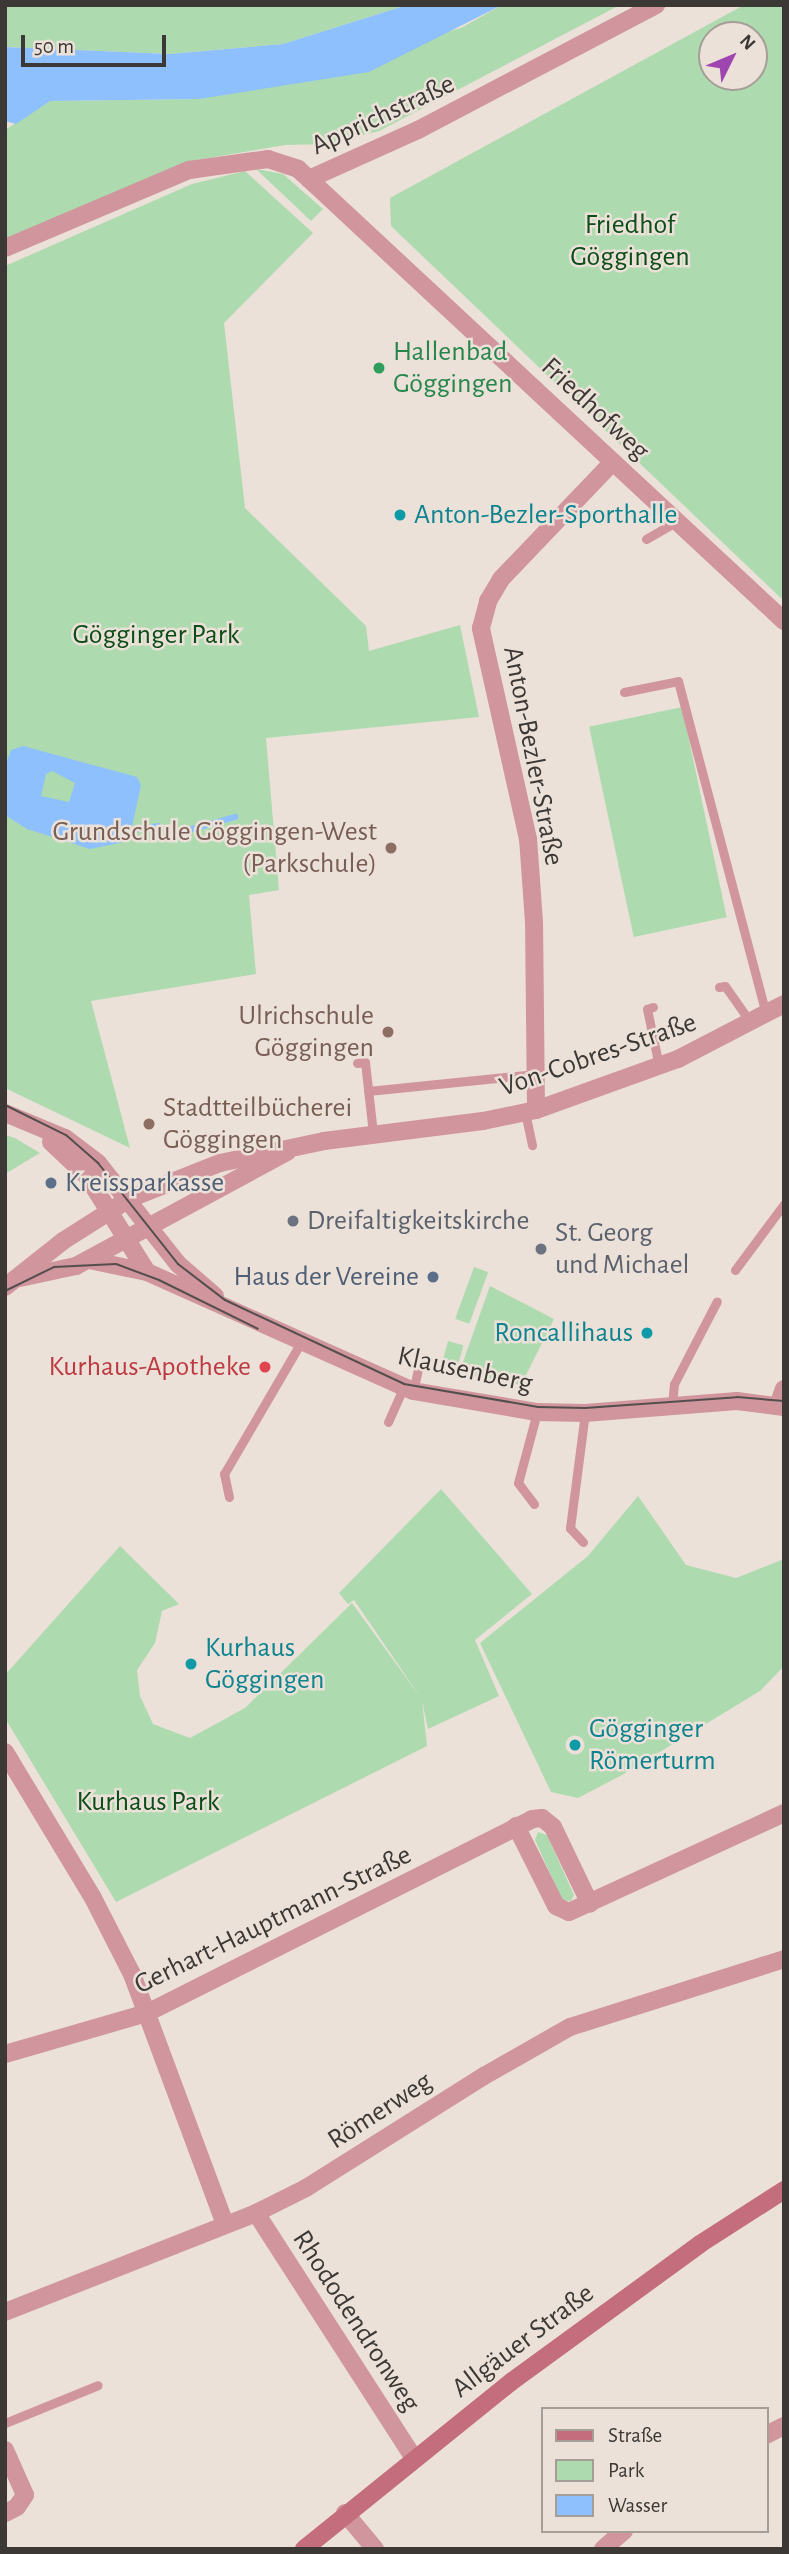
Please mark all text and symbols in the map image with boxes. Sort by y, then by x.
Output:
scale bar [24,21,170,65]
north arrow [698,21,768,91]
text: N [736,31,759,54]
text: 50 m [34,36,74,57]
street label: Apprichstraße [306,67,460,163]
park label: Friedhof Göggingen [570,208,690,274]
place label: Hallenbad Göggingen [393,335,512,401]
street label: Friedhofweg [534,350,656,468]
marker: Hallenbad Göggingen [371,360,387,376]
place label: Anton-Bezler-Sporthalle [414,498,677,532]
marker: Anton-Bezler-Sporthalle [392,507,408,523]
park label: Gögginger Park [72,618,240,652]
street label: Anton-Bezler-Straße [495,644,571,868]
place label: Grundschule Göggingen-West (Parkschule) [53,815,377,881]
marker: Grundschule Göggingen-West (Parkschule) [383,840,399,856]
place label: Ulrichschule Göggingen [239,999,374,1065]
street label: Von-Cobres-Straße [495,1006,701,1104]
marker: Ulrichschule Göggingen [380,1024,396,1040]
place label: Stadtteilbücherei Göggingen [163,1091,352,1157]
marker: Stadtteilbücherei Göggingen [141,1116,157,1132]
place label: Kreissparkasse [65,1166,224,1200]
marker: Kreissparkasse [43,1175,59,1191]
place label: Dreifaltigkeitskirche [307,1204,529,1238]
marker: Dreifaltigkeitskirche [285,1213,301,1229]
place label: St. Georg und Michael [555,1216,690,1282]
marker: St. Georg und Michael [533,1241,549,1257]
place label: Haus der Vereine [234,1260,419,1294]
marker: Haus der Vereine [425,1269,441,1285]
place label: Roncallihaus [494,1316,633,1350]
marker: Roncallihaus [639,1325,655,1341]
street label: Klausenberg [394,1339,536,1401]
place label: Kurhaus-Apotheke [48,1350,251,1384]
marker: Kurhaus-Apotheke [257,1359,273,1375]
place label: Kurhaus Göggingen [205,1631,324,1697]
marker: Kurhaus Göggingen [183,1656,199,1672]
place label: Gögginger Römerturm [589,1712,716,1778]
marker: Gögginger Römerturm [567,1737,583,1753]
park label: Kurhaus Park [76,1785,220,1819]
street label: Gerhart-Hauptmann-Straße [129,1838,417,2002]
street label: Römerweg [322,2065,438,2157]
street label: Rhododendronweg [285,2224,427,2418]
street label: Allgäuer Straße [445,2277,601,2405]
legend [540,2407,768,2533]
text: Straße [608,2425,662,2446]
text: Park [608,2460,644,2481]
text: Wasser [608,2495,667,2516]

